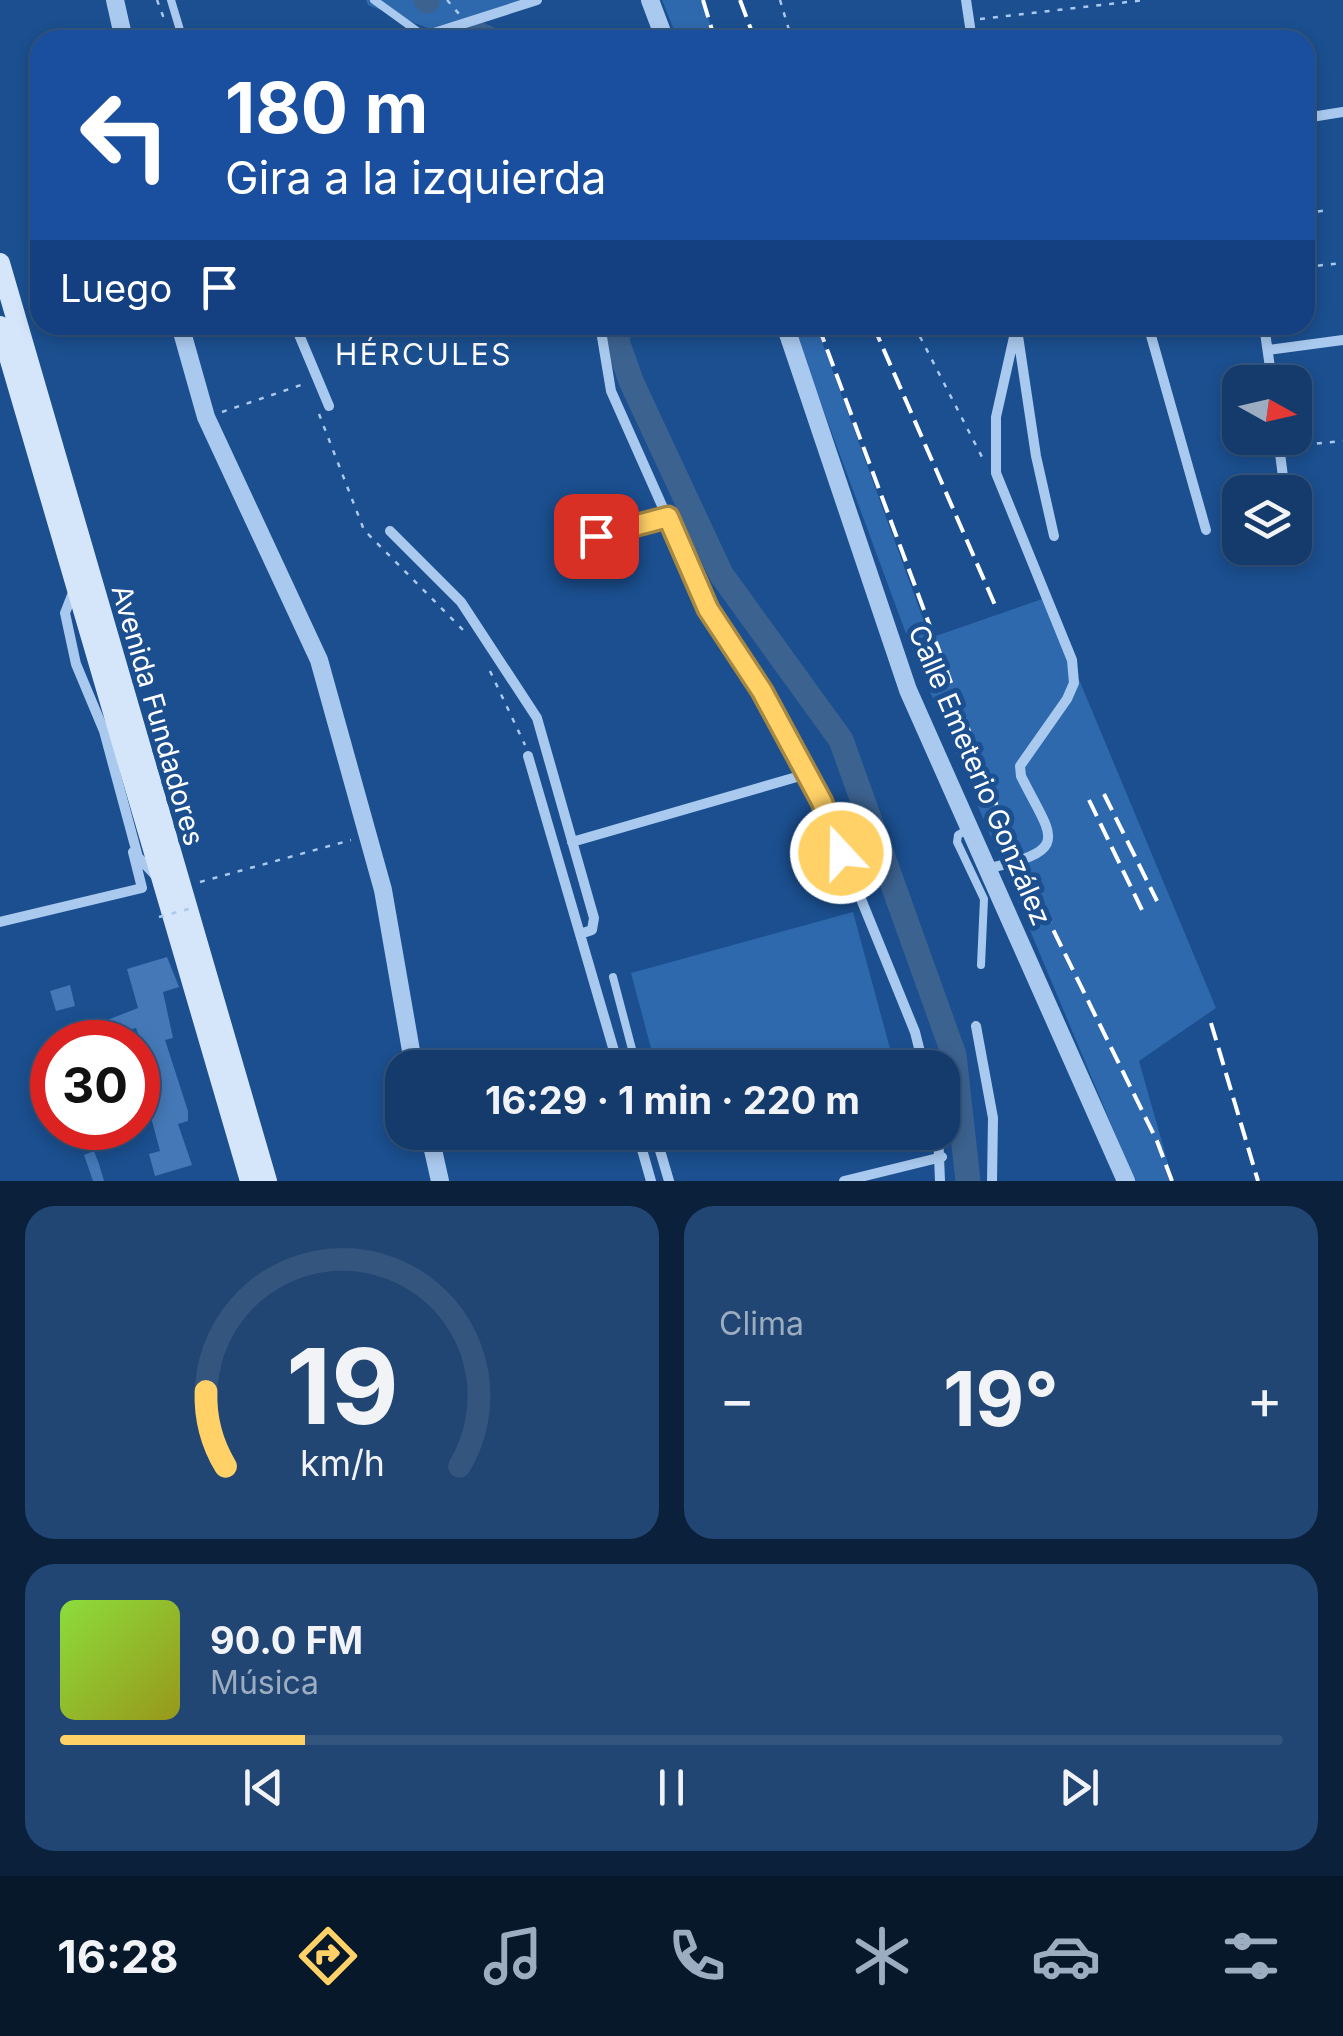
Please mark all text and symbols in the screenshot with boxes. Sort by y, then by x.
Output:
text: 180 m [225,65,428,150]
icon: left [60,70,190,200]
text: Gira a la izquierda [225,150,607,205]
icon: arrive [192,260,247,315]
text: Luego [60,265,172,311]
district label: HÉRCULES [335,336,513,372]
north arrow [1222,365,1312,455]
map controls [1222,365,1312,565]
button: layers [1222,475,1312,565]
pin [554,494,639,579]
icon: arrive [569,509,624,564]
street label: Avenida Fundadores [104,581,212,849]
street label: Calle Emeterio González [901,620,1059,930]
position arrow [789,801,893,905]
speed limit sign: 30 [30,1020,160,1150]
text: 16:29 · 1 min · 220 m [485,1077,860,1123]
text: Clima [719,1304,804,1343]
text: 19 [286,1323,398,1449]
text: 19° [943,1353,1059,1444]
text: − [719,1366,755,1432]
text: + [1247,1366,1283,1432]
text: km/h [300,1441,384,1485]
text: 90.0 FM [210,1617,363,1663]
text: Música [210,1663,319,1702]
icon: previous [236,1760,291,1815]
icon: pause [644,1760,699,1815]
icon: next [1052,1760,1107,1815]
icon: directions [293,1921,363,1991]
icon: music [478,1921,548,1991]
icon: phone [662,1921,732,1991]
icon: climate [847,1921,917,1991]
icon: car [1031,1921,1101,1991]
icon: filters [1216,1921,1286,1991]
text: 16:28 [57,1929,179,1984]

